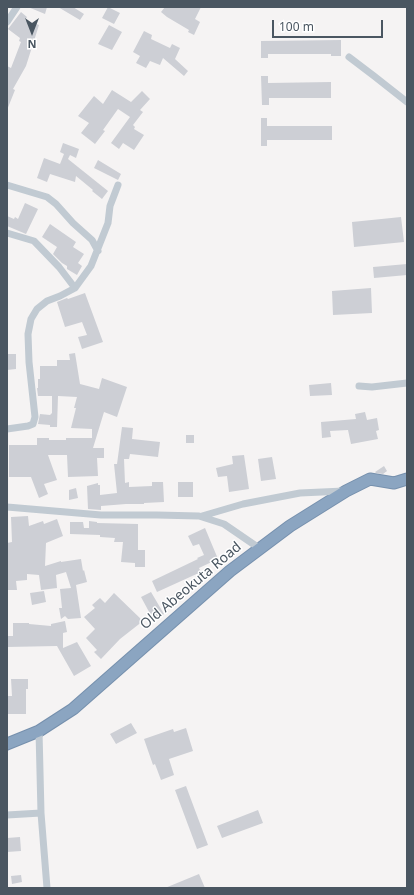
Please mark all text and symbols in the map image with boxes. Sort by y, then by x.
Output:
north arrow [12,12,52,52]
scale bar [274,12,385,38]
text: 100 m [279,18,314,35]
text: N [28,37,36,52]
street label: Old Abeokuta Road [137,539,245,633]

